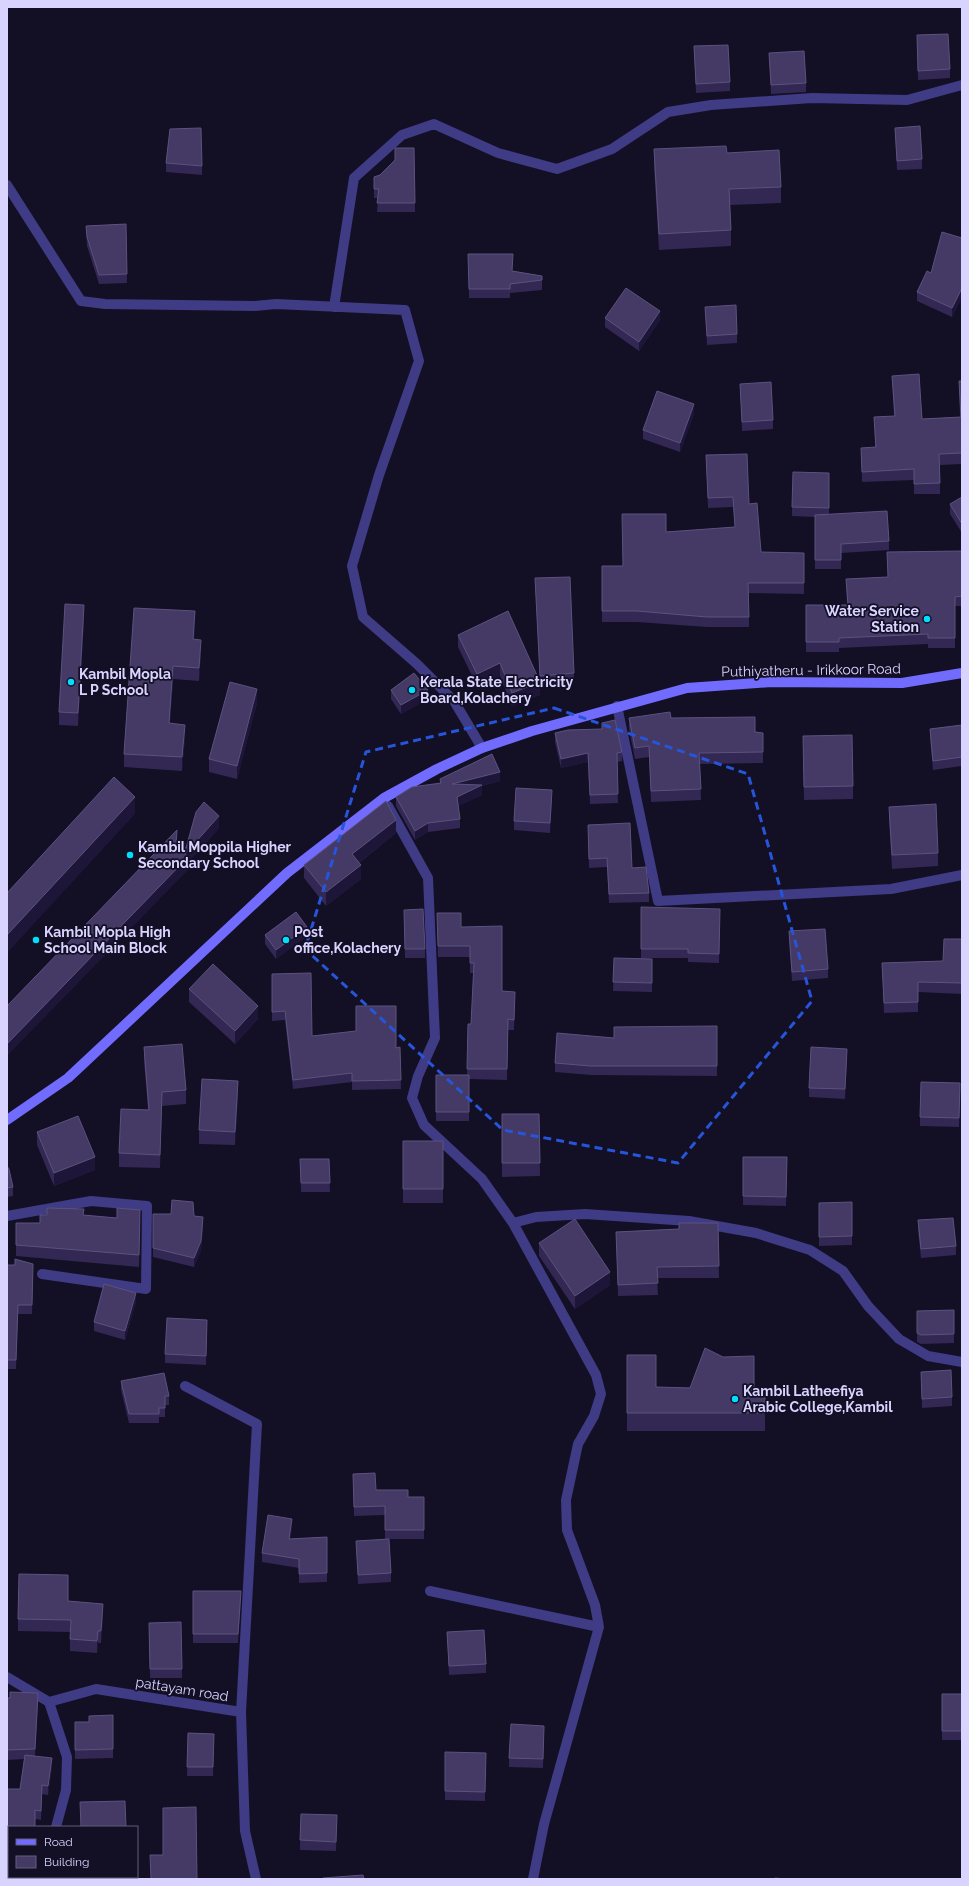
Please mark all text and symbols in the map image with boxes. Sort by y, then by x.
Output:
place label: Water Service Station [825,603,920,635]
marker: Water Service Station [922,614,932,624]
street label: Puthiyatheru - Irikkoor Road [721,660,901,680]
place label: Kambil Mopla L P School [79,666,171,698]
place label: Kerala State Electricity Board,Kolachery [420,674,574,706]
marker: Kambil Mopla L P School [66,677,76,687]
marker: Kerala State Electricity Board,Kolachery [407,685,417,695]
place label: Kambil Moppila Higher Secondary School [138,839,292,871]
marker: Kambil Moppila Higher Secondary School [125,850,135,860]
place label: Kambil Mopla High School Main Block [44,924,171,956]
place label: Post office,Kolachery [294,924,402,956]
marker: Kambil Mopla High School Main Block [31,935,41,945]
marker: Post office,Kolachery [281,935,291,945]
place label: Kambil Latheefiya Arabic College,Kambil [743,1383,893,1415]
marker: Kambil Latheefiya Arabic College,Kambil [730,1394,740,1404]
street label: pattayam road [134,1674,230,1704]
legend [8,1826,138,1878]
text: Road [44,1835,73,1849]
text: Building [44,1855,90,1869]

